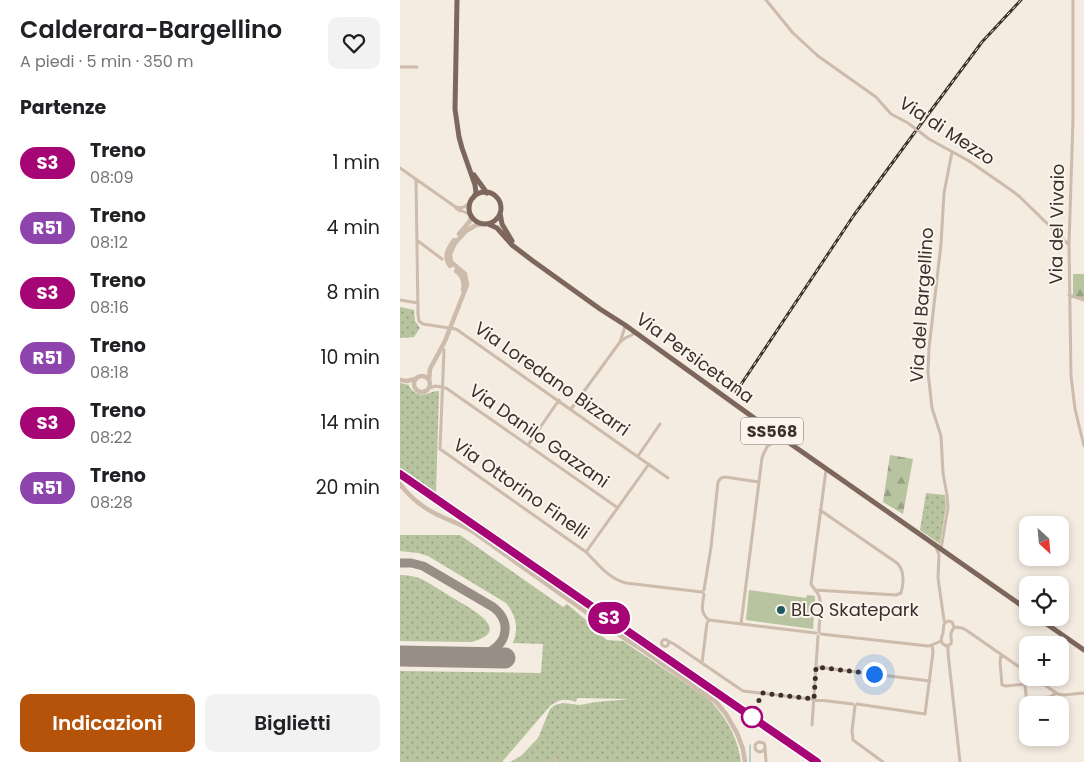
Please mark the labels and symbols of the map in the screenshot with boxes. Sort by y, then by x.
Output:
street label: Via di Mezzo [895,90,1000,171]
street label: Via del Vivaio [1043,163,1070,285]
street label: Via del Bargellino [904,226,939,383]
street label: Via Persicetana [631,306,759,409]
street label: Via Loredano Bizzarri [469,315,635,442]
street label: Via Danilo Gazzani [464,378,614,493]
road number: SS568 [741,418,803,444]
street label: Via Ottorino Finelli [448,432,594,545]
north arrow [1019,516,1069,566]
place label: BLQ Skatepark [791,597,920,622]
line badge: S3 [586,602,632,634]
marker: BLQ Skatepark [775,604,787,616]
your location [862,662,887,687]
unlabelled marker [741,706,763,728]

